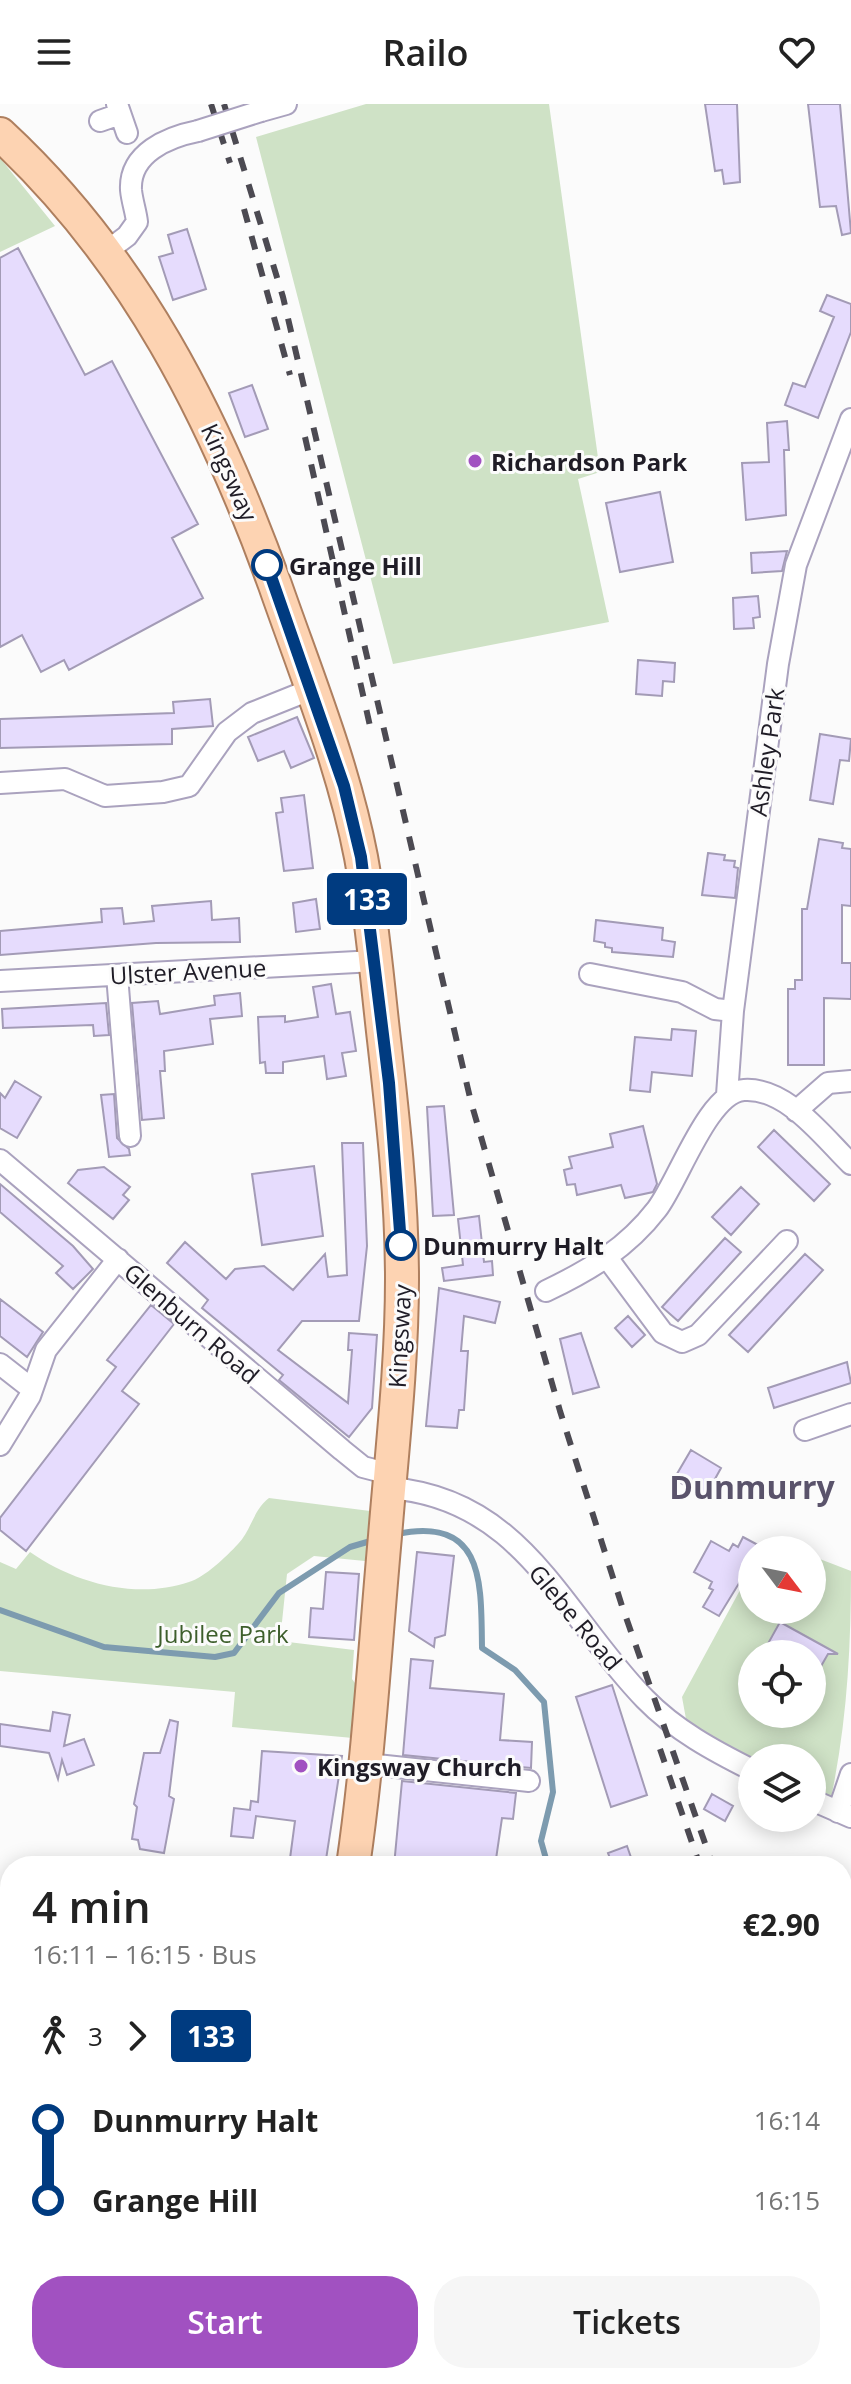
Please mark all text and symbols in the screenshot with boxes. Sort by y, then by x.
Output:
text: Railo [383,28,468,77]
icon: menu [32,30,76,74]
icon: heart [775,30,819,74]
street label: Kingsway [194,418,267,527]
place label: Richardson Park [491,445,687,478]
marker: Richardson Park [466,452,484,470]
place label: Grange Hill [289,549,422,582]
marker: Grange Hill [252,550,282,580]
street label: Ashley Park [741,685,791,818]
line badge: 133 [321,873,413,925]
text: 133 [343,880,391,918]
street label: Ulster Avenue [109,950,267,992]
place label: Dunmurry Halt [423,1229,604,1262]
marker: Dunmurry Halt [386,1230,416,1260]
street label: Glenburn Road [117,1255,267,1391]
street label: Kingsway [380,1282,418,1389]
district label: Dunmurry [669,1465,836,1508]
north arrow [738,1536,826,1624]
map controls [738,1536,826,1832]
street label: Glebe Road [522,1557,630,1677]
park label: Jubilee Park [155,1617,289,1650]
button: locate [738,1640,826,1728]
button: layers [738,1744,826,1832]
place label: Kingsway Church [317,1750,522,1783]
marker: Kingsway Church [292,1757,310,1775]
text: 4 min [32,1876,151,1936]
text: €2.90 [743,1904,820,1945]
text: 16:11 – 16:15 · Bus [32,1936,257,1972]
icon: walk [32,2014,76,2058]
icon: forward [115,2014,159,2058]
text: 133 [187,2017,235,2055]
text: 3 [88,2018,103,2054]
text: Dunmurry Halt [92,2100,318,2141]
text: 16:14 [754,2102,820,2138]
text: Grange Hill [92,2180,258,2221]
text: 16:15 [754,2182,820,2218]
button: Start [32,2276,418,2368]
button: Tickets [434,2276,820,2368]

